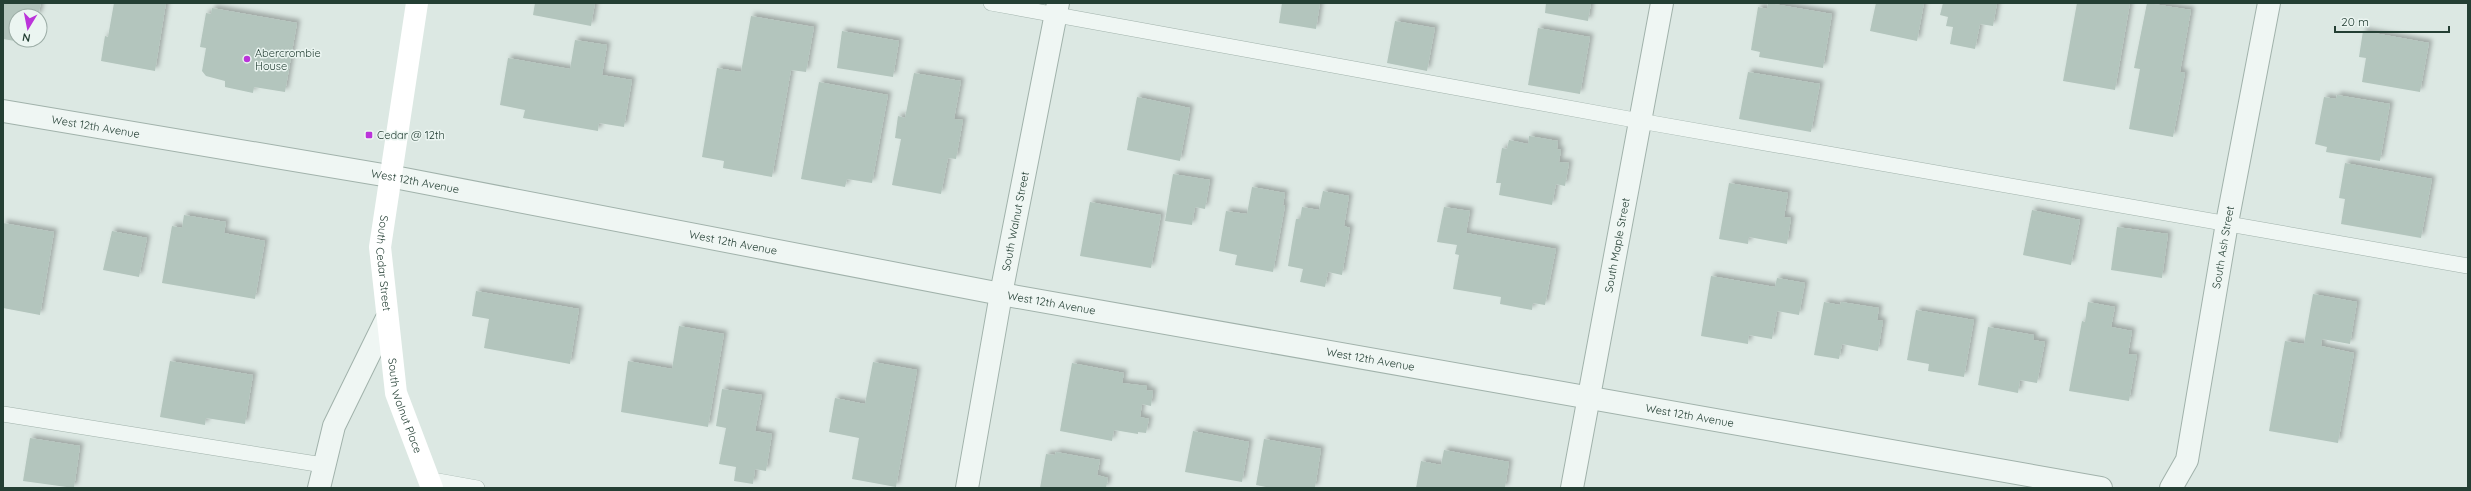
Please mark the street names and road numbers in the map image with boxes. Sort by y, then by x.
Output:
street label: West 12th Avenue [50,112,141,141]
street label: West 12th Avenue [370,166,460,196]
street label: South Walnut Street [999,170,1032,272]
street label: South Maple Street [1601,196,1633,294]
street label: South Ash Street [2209,204,2237,290]
street label: South Cedar Street [373,214,394,312]
street label: West 12th Avenue [688,227,778,258]
street label: West 12th Avenue [1006,288,1097,318]
street label: West 12th Avenue [1325,345,1416,374]
street label: South Walnut Place [385,357,425,455]
street label: West 12th Avenue [1644,401,1735,430]

